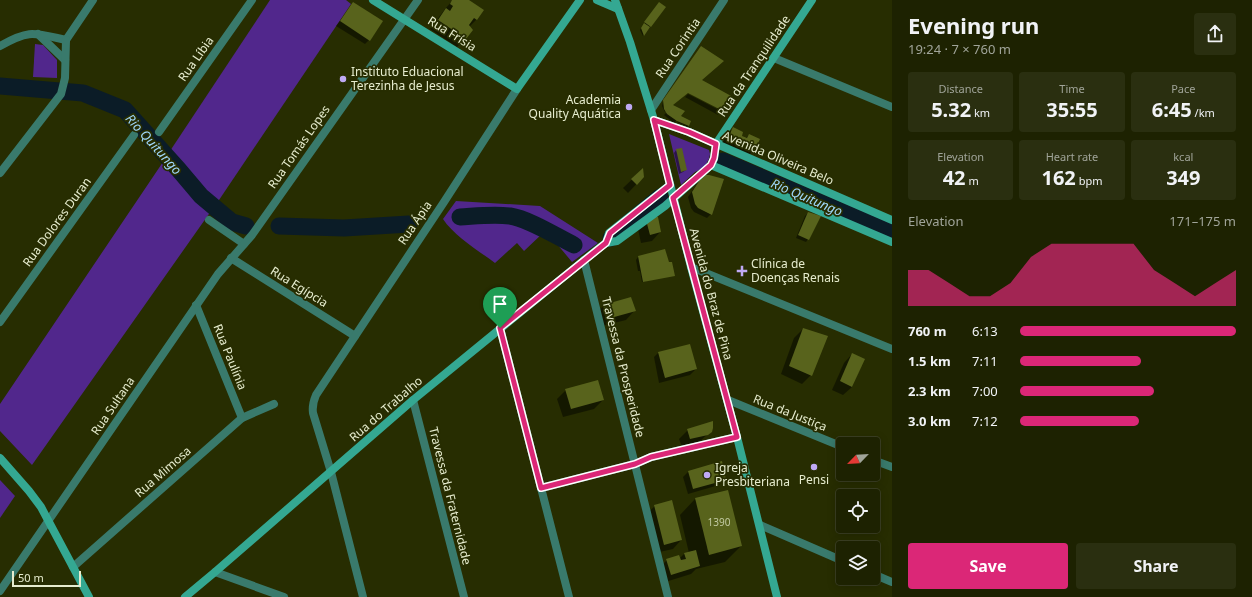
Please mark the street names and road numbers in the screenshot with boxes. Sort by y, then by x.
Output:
street label: Rua da Tranquilidade [713,11,794,120]
street label: Rua Frísia [425,12,480,55]
street label: Rua Corintia [651,14,704,81]
street label: Rua Líbia [174,33,217,85]
street label: Rua Tomás Lopes [263,101,334,192]
street label: Avenida Oliveira Belo [720,126,836,189]
street label: Rua Dolores Duran [18,174,95,270]
street label: Rua Ápia [394,197,436,248]
street label: Avenida do Braz de Pina [686,226,737,362]
street label: Rua Egípcia [267,262,331,311]
street label: Travessa da Prosperidade [598,295,649,439]
street label: Rua Paulínia [210,321,251,392]
street label: Rua do Trabalho [345,372,426,445]
street label: Rua Sultana [87,373,138,438]
street label: Rua da Justiça [751,390,830,435]
street label: Travessa da Fraternidade [425,425,476,567]
street label: Rua Mimosa [131,442,195,501]

